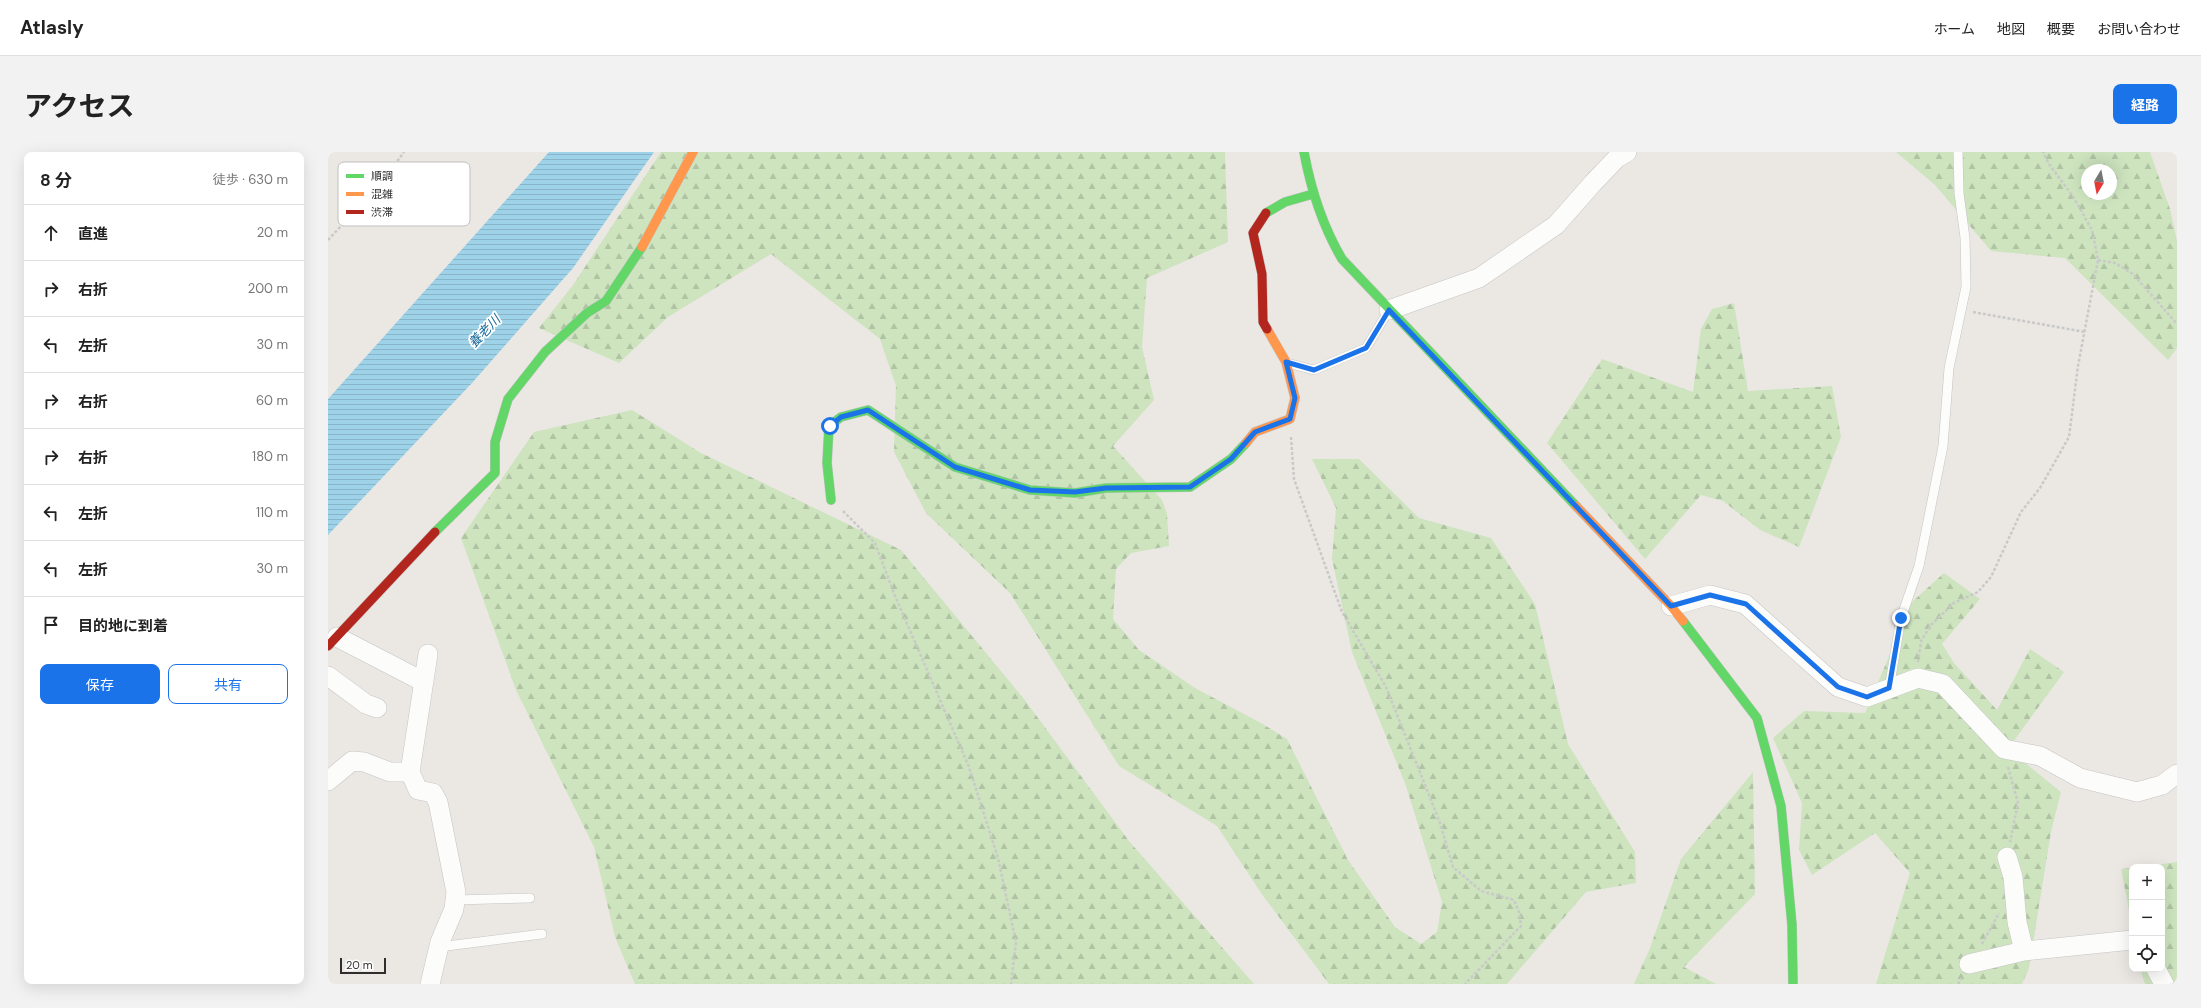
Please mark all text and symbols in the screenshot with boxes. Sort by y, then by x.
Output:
text: Atlasly [20,15,84,40]
text: ホーム [1933,20,1975,38]
text: 地図 [1997,20,2025,38]
text: 概要 [2047,20,2075,38]
text: お問い合わせ [2097,20,2181,38]
button: 経路 [2113,84,2177,124]
text: アクセス [24,88,135,125]
legend [338,162,470,226]
north arrow [2081,164,2117,200]
text: 8 分 [40,169,72,191]
text: 順調 [371,169,393,183]
text: 徒歩 · 630 m [213,171,288,188]
text: 混雑 [371,187,393,201]
text: 渋滞 [371,205,393,219]
icon: ahead [40,222,62,244]
text: 直進 [78,224,108,244]
text: 20 m [257,224,288,241]
icon: right [40,278,62,300]
text: 右折 [78,280,108,300]
text: 200 m [248,280,288,297]
water label: 養老川 [465,310,505,351]
icon: left [40,334,62,356]
text: 左折 [78,336,108,356]
text: 30 m [256,336,288,353]
icon: right [40,390,62,412]
text: 右折 [78,392,108,412]
text: 60 m [256,392,288,409]
route start [821,417,839,435]
icon: right [40,446,62,468]
text: 右折 [78,448,108,468]
text: 180 m [252,448,288,465]
icon: left [40,502,62,524]
text: 左折 [78,504,108,524]
text: 110 m [256,504,288,521]
icon: left [40,558,62,580]
text: 左折 [78,560,108,580]
text: 30 m [256,560,288,577]
route end [1892,609,1910,627]
icon: arrive [40,614,62,636]
text: 目的地に到着 [78,616,168,636]
button: 保存 [40,664,160,704]
button: 共有 [168,664,288,704]
map controls [2129,864,2165,972]
button: + [2129,864,2165,900]
button: − [2129,900,2165,936]
button: locate [2129,936,2165,972]
scale bar [340,956,386,975]
text: 20 m [346,958,372,972]

